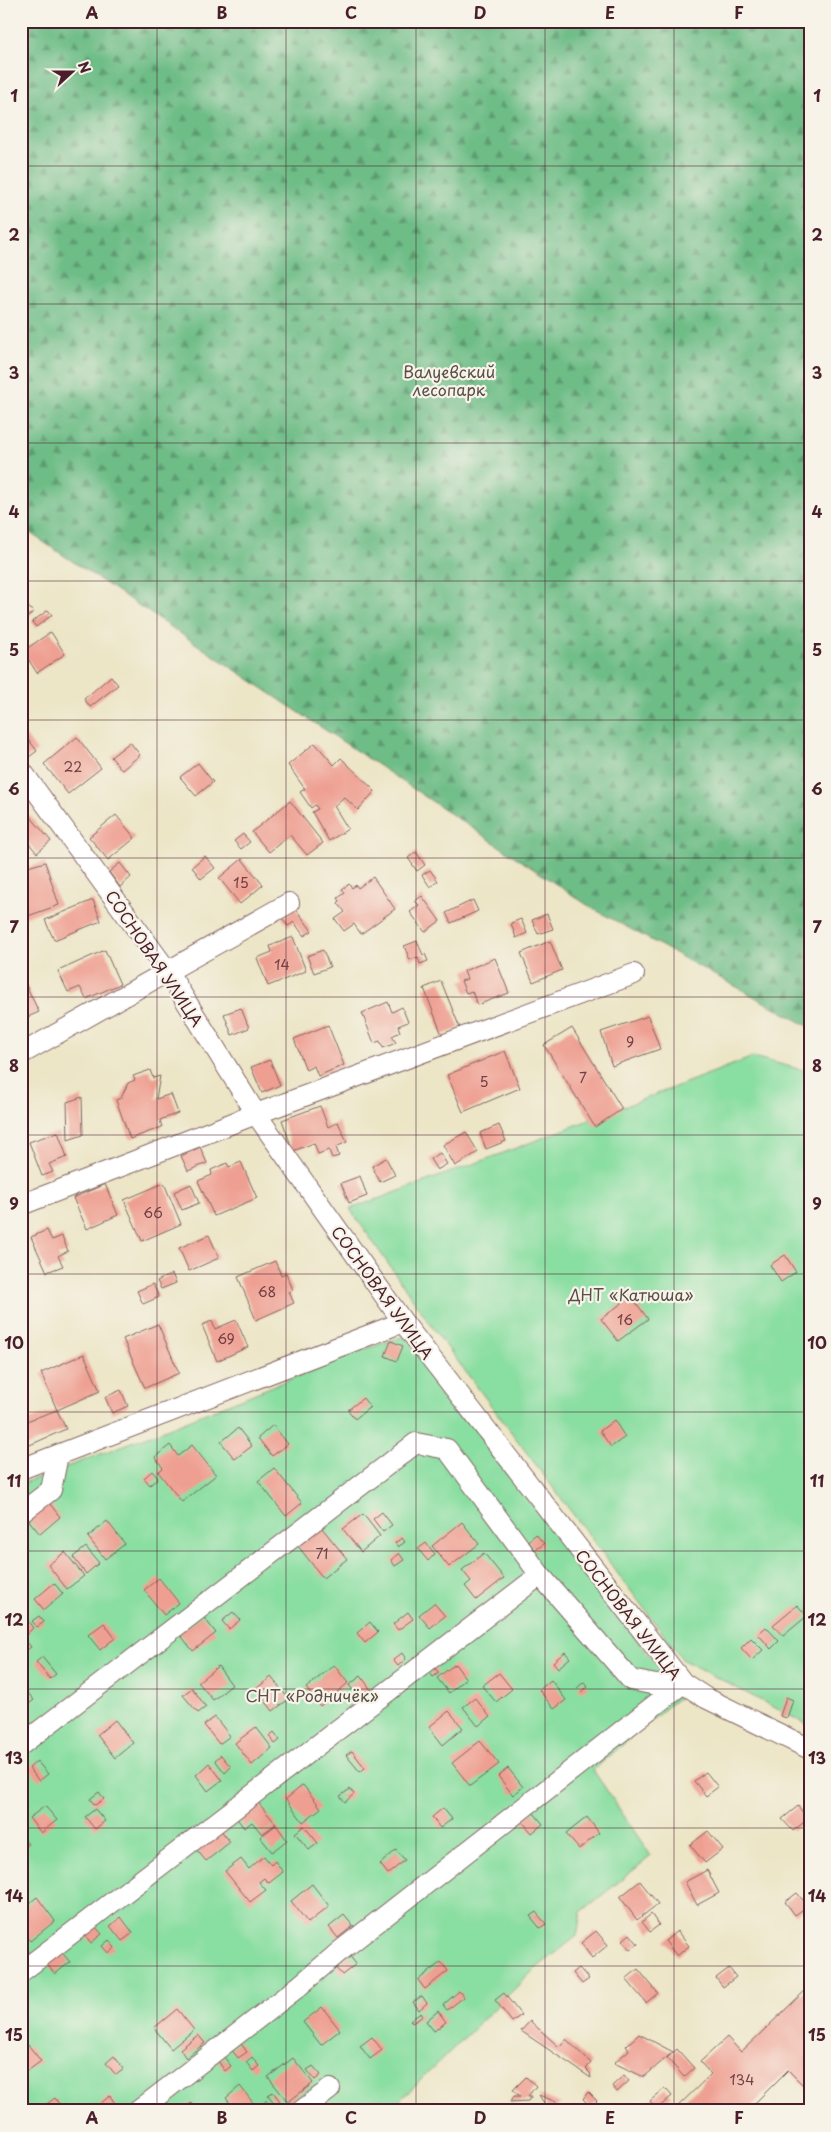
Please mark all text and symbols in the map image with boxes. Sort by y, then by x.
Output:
text: A [86,0,99,24]
text: B [217,0,228,24]
text: C [345,0,357,24]
text: D [474,0,486,24]
text: E [605,0,615,24]
text: F [734,0,744,24]
north arrow [48,48,98,98]
text: N [73,58,96,76]
text: 1 [10,83,18,107]
text: 1 [813,83,821,107]
text: 2 [8,222,20,246]
text: 2 [811,222,823,246]
park label: Валуевский лесопарк [403,359,495,401]
text: 3 [9,360,19,384]
text: 3 [812,360,822,384]
text: 4 [9,499,20,523]
text: 4 [812,499,823,523]
text: 5 [9,637,19,661]
text: 5 [812,637,822,661]
house number: 22 [64,756,82,777]
text: 6 [8,776,20,800]
text: 6 [811,776,823,800]
house number: 15 [233,872,249,893]
street label: СОСНОВАЯ УЛИЦА [100,885,210,1031]
text: 7 [9,914,19,938]
text: 7 [812,914,822,938]
house number: 14 [274,954,290,975]
house number: 9 [626,1031,634,1052]
text: 8 [9,1053,19,1077]
text: 8 [812,1053,822,1077]
house number: 7 [579,1067,587,1088]
house number: 5 [479,1071,489,1092]
text: 9 [9,1191,19,1215]
text: 9 [812,1191,822,1215]
house number: 66 [143,1202,163,1223]
street label: СОСНОВАЯ УЛИЦА [326,1220,440,1364]
house number: 68 [258,1281,276,1302]
park label: ДНТ «Катюша» [568,1282,694,1306]
house number: 16 [617,1309,633,1330]
house number: 69 [217,1328,235,1349]
text: 10 [4,1330,24,1354]
text: 10 [807,1330,827,1354]
text: 11 [7,1468,21,1492]
text: 11 [810,1468,824,1492]
house number: 71 [315,1543,329,1564]
street label: СОСНОВАЯ УЛИЦА [570,1544,688,1684]
text: 12 [5,1607,23,1631]
text: 12 [808,1607,826,1631]
park label: СНТ «Родничёк» [245,1683,379,1707]
text: 13 [5,1745,23,1769]
text: 13 [808,1745,826,1769]
text: 14 [5,1883,23,1907]
text: 14 [808,1883,826,1907]
text: 15 [5,2022,23,2046]
text: 15 [808,2022,826,2046]
house number: 134 [730,2069,754,2090]
text: A [86,2105,99,2129]
text: B [217,2105,228,2129]
text: C [345,2105,357,2129]
text: D [474,2105,486,2129]
text: E [605,2105,615,2129]
text: F [734,2105,744,2129]

